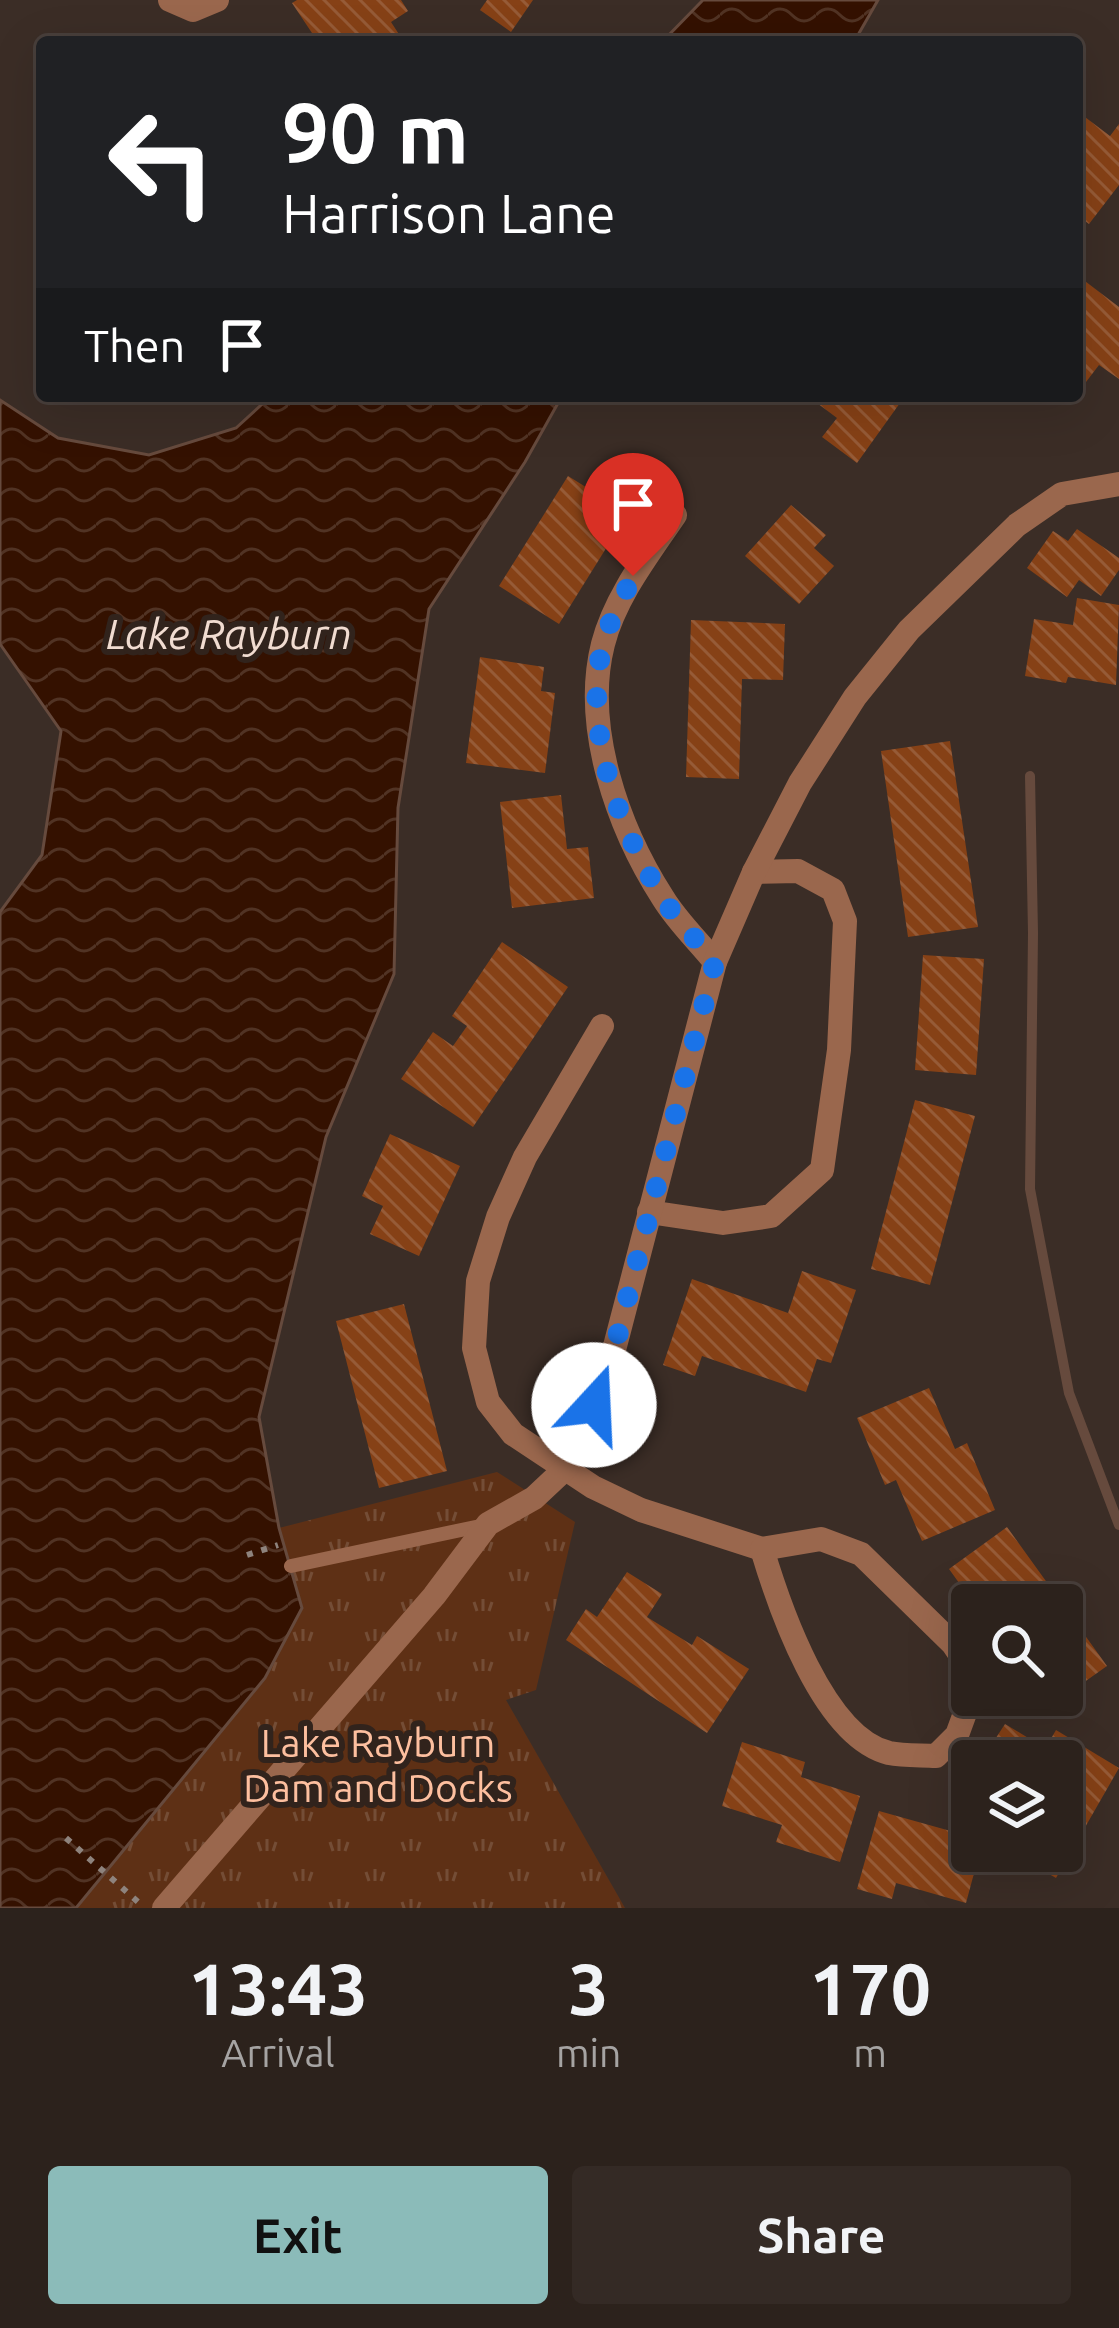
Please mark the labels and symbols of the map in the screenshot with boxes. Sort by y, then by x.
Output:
pin [582,453,684,576]
water label: Lake Rayburn [106,610,352,657]
position arrow [531,1342,657,1468]
park label: Lake Rayburn Dam and Docks [243,1721,513,1809]

